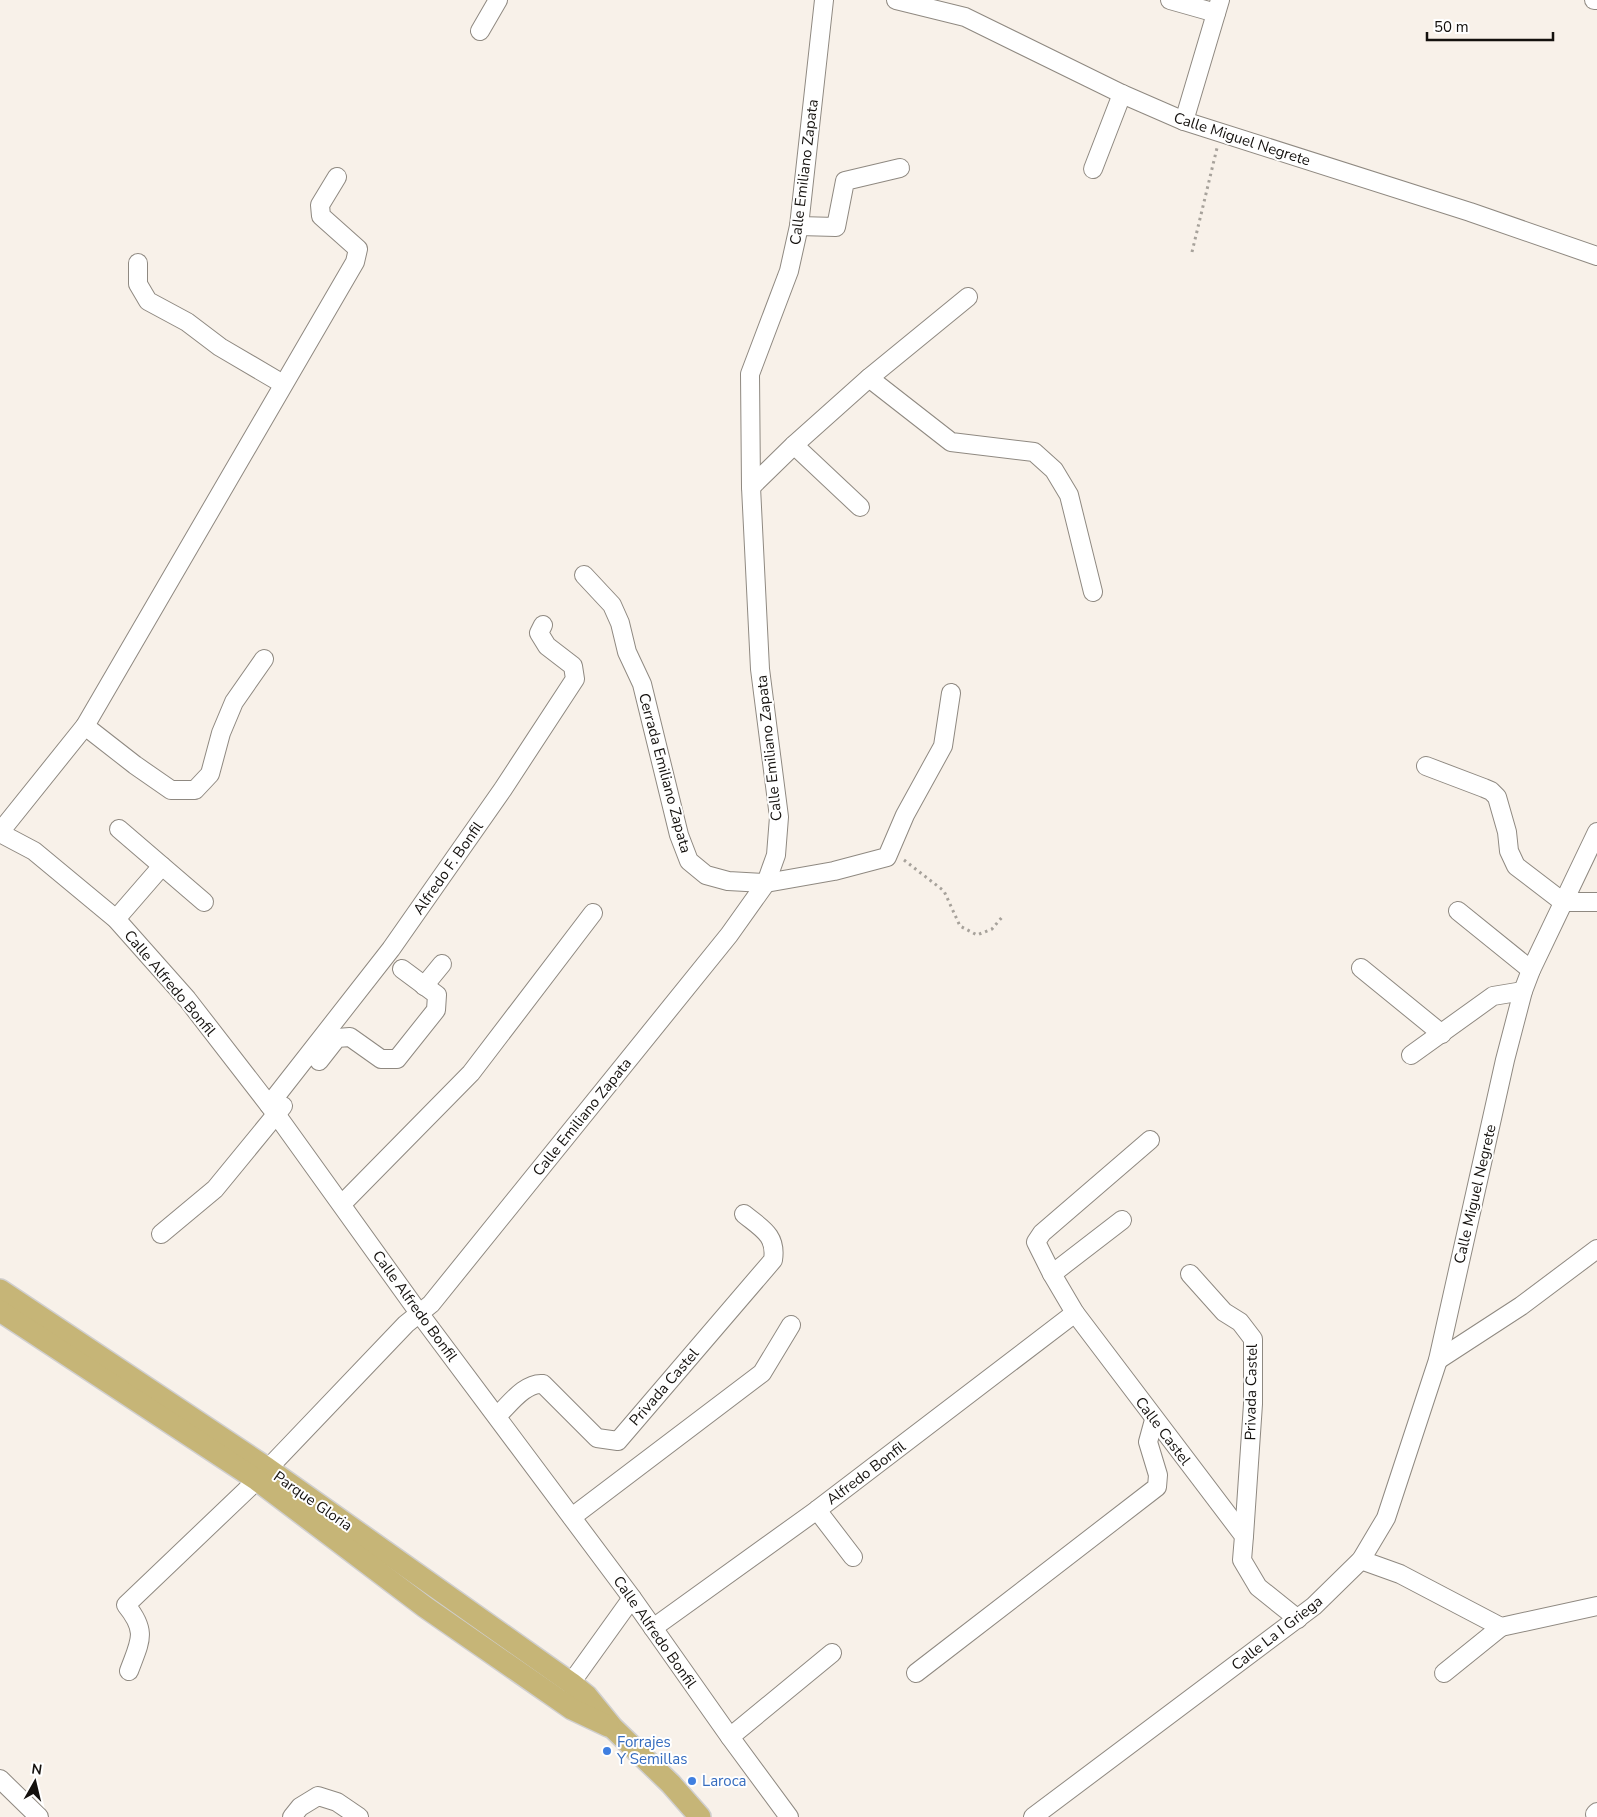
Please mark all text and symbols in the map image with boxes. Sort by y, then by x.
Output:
scale bar [1427,10,1553,42]
text: 50 m [1434,17,1469,37]
street label: Calle Emiliano Zapata [785,98,823,246]
street label: Calle Miguel Negrete [1171,107,1313,171]
street label: Calle Emiliano Zapata [751,674,787,822]
street label: Cerrada Emiliano Zapata [634,691,696,855]
street label: Alfredo F. Bonfil [408,817,488,919]
street label: Calle Alfredo Bonfil [120,926,221,1041]
street label: Calle Emiliano Zapata [528,1054,636,1180]
street label: Calle Miguel Negrete [1449,1122,1501,1266]
street label: Calle Alfredo Bonfil [368,1246,462,1366]
street label: Privada Castel [625,1343,704,1430]
street label: Privada Castel [1240,1343,1262,1441]
street label: Calle Castel [1131,1393,1196,1470]
street label: Alfredo Bonfil [822,1436,910,1509]
street label: Parque Gloria [270,1466,356,1536]
street label: Calle Alfredo Bonfil [609,1572,702,1693]
street label: Calle La I Griega [1227,1591,1327,1675]
place label: Forrajes Y Semillas [616,1732,687,1769]
marker: Forrajes Y Semillas [601,1745,613,1757]
north arrow [10,1757,60,1807]
text: N [30,1759,43,1780]
place label: Laroca [702,1771,747,1791]
marker: Laroca [686,1775,698,1787]

